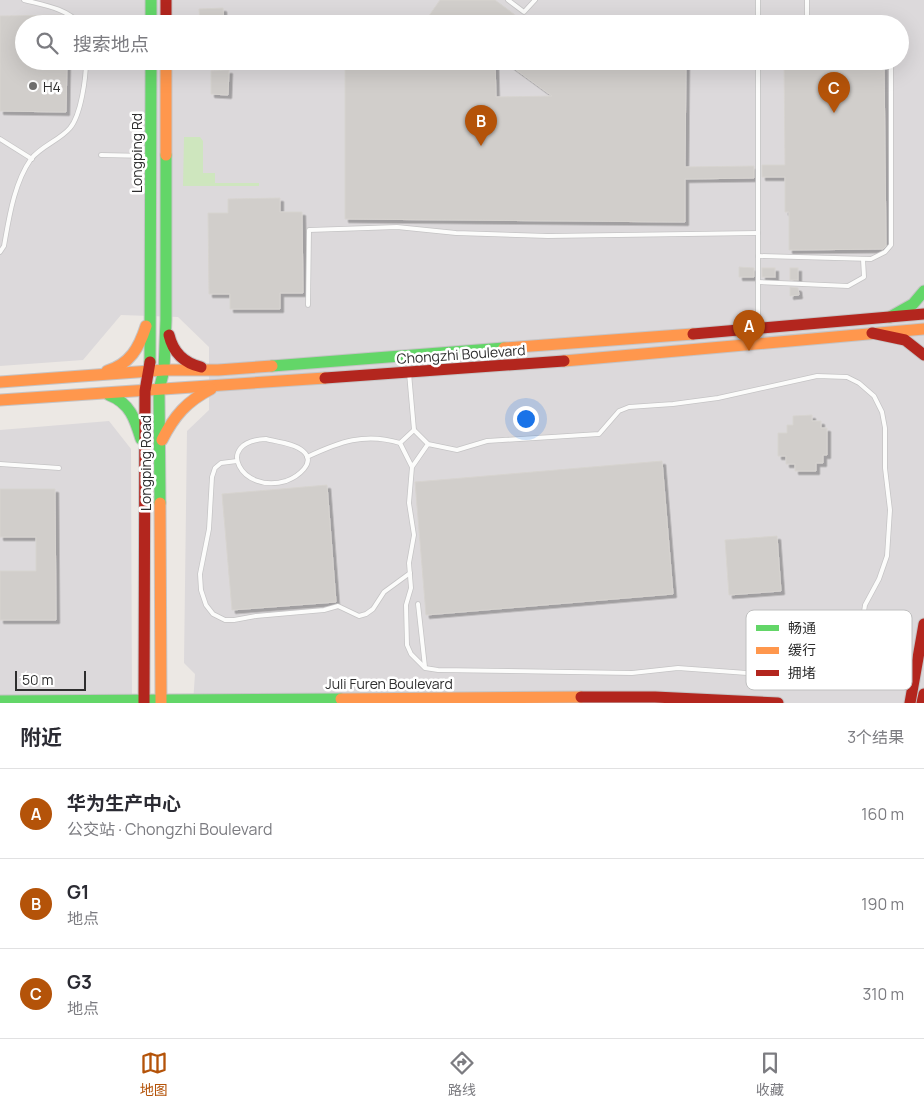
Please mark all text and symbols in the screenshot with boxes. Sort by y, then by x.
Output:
search box [15,15,909,70]
icon: search [33,29,61,57]
text: 搜索地点 [73,31,149,57]
pin: C [818,72,850,113]
place label: H4 [43,77,61,96]
marker: H4 [27,80,39,92]
pin: B [465,105,497,146]
street label: Longping Rd [127,113,146,193]
pin: A [733,310,765,351]
street label: Chongzhi Boulevard [396,340,526,368]
your location [513,406,539,432]
street label: Longping Road [136,415,155,511]
legend [746,610,912,690]
text: 畅通 [788,618,816,637]
text: 缓行 [788,640,816,659]
text: 拥堵 [788,663,816,682]
scale bar [15,668,86,691]
text: 50 m [22,670,53,689]
street label: Juli Furen Boulevard [325,674,453,693]
text: 附近 [20,723,62,751]
text: 3个结果 [847,726,904,748]
text: 华为生产中心 [67,790,181,816]
text: A [31,803,41,825]
text: 160 m [861,803,904,825]
text: 公交站 · Chongzhi Boulevard [67,818,273,840]
text: G1 [67,879,89,905]
text: B [31,893,41,915]
text: 190 m [861,893,904,915]
text: 地点 [67,907,99,929]
text: G3 [67,969,92,995]
text: C [30,983,42,1005]
text: 310 m [862,983,904,1005]
text: 地点 [67,997,99,1019]
tab: 地图 [140,1049,168,1099]
tab: 路线 [448,1049,476,1099]
tab: 收藏 [756,1049,784,1099]

